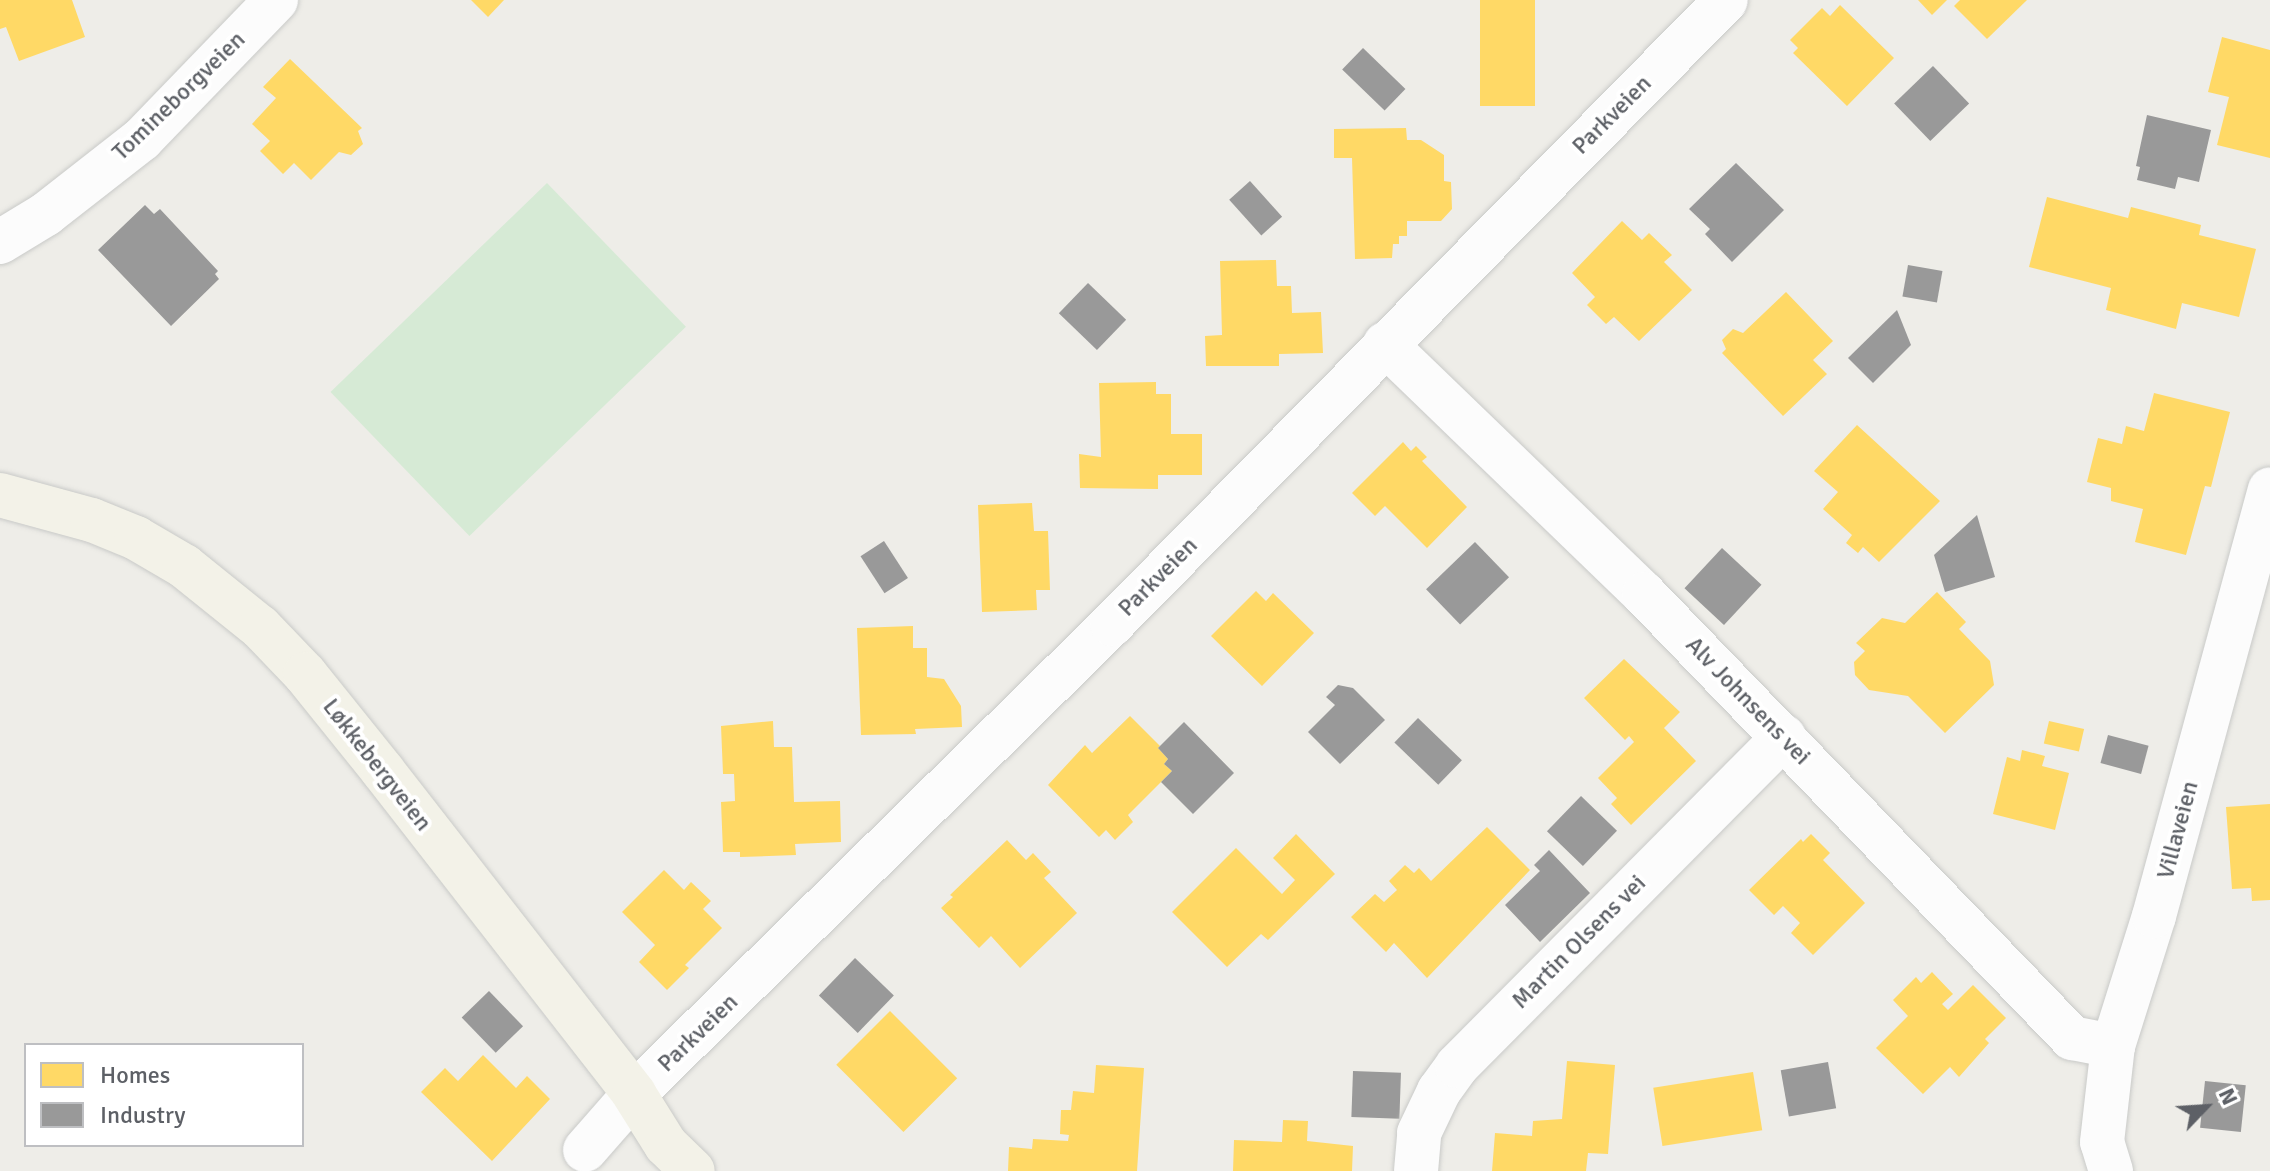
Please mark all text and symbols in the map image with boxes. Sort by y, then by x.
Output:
street label: Tomineborgveien [107,25,251,167]
street label: Parkveien [1566,69,1658,161]
street label: Parkveien [1112,531,1204,623]
street label: Alv Johnsens vei [1680,631,1816,771]
street label: Løkkebergveien [316,693,438,837]
street label: Villaveien [2151,778,2205,882]
street label: Martin Olsens vei [1506,869,1652,1015]
street label: Parkveien [652,988,744,1078]
legend [24,1043,304,1147]
text: Homes [100,1060,170,1090]
north arrow [2166,1067,2246,1147]
text: N [2213,1084,2244,1109]
text: Industry [100,1100,186,1130]

